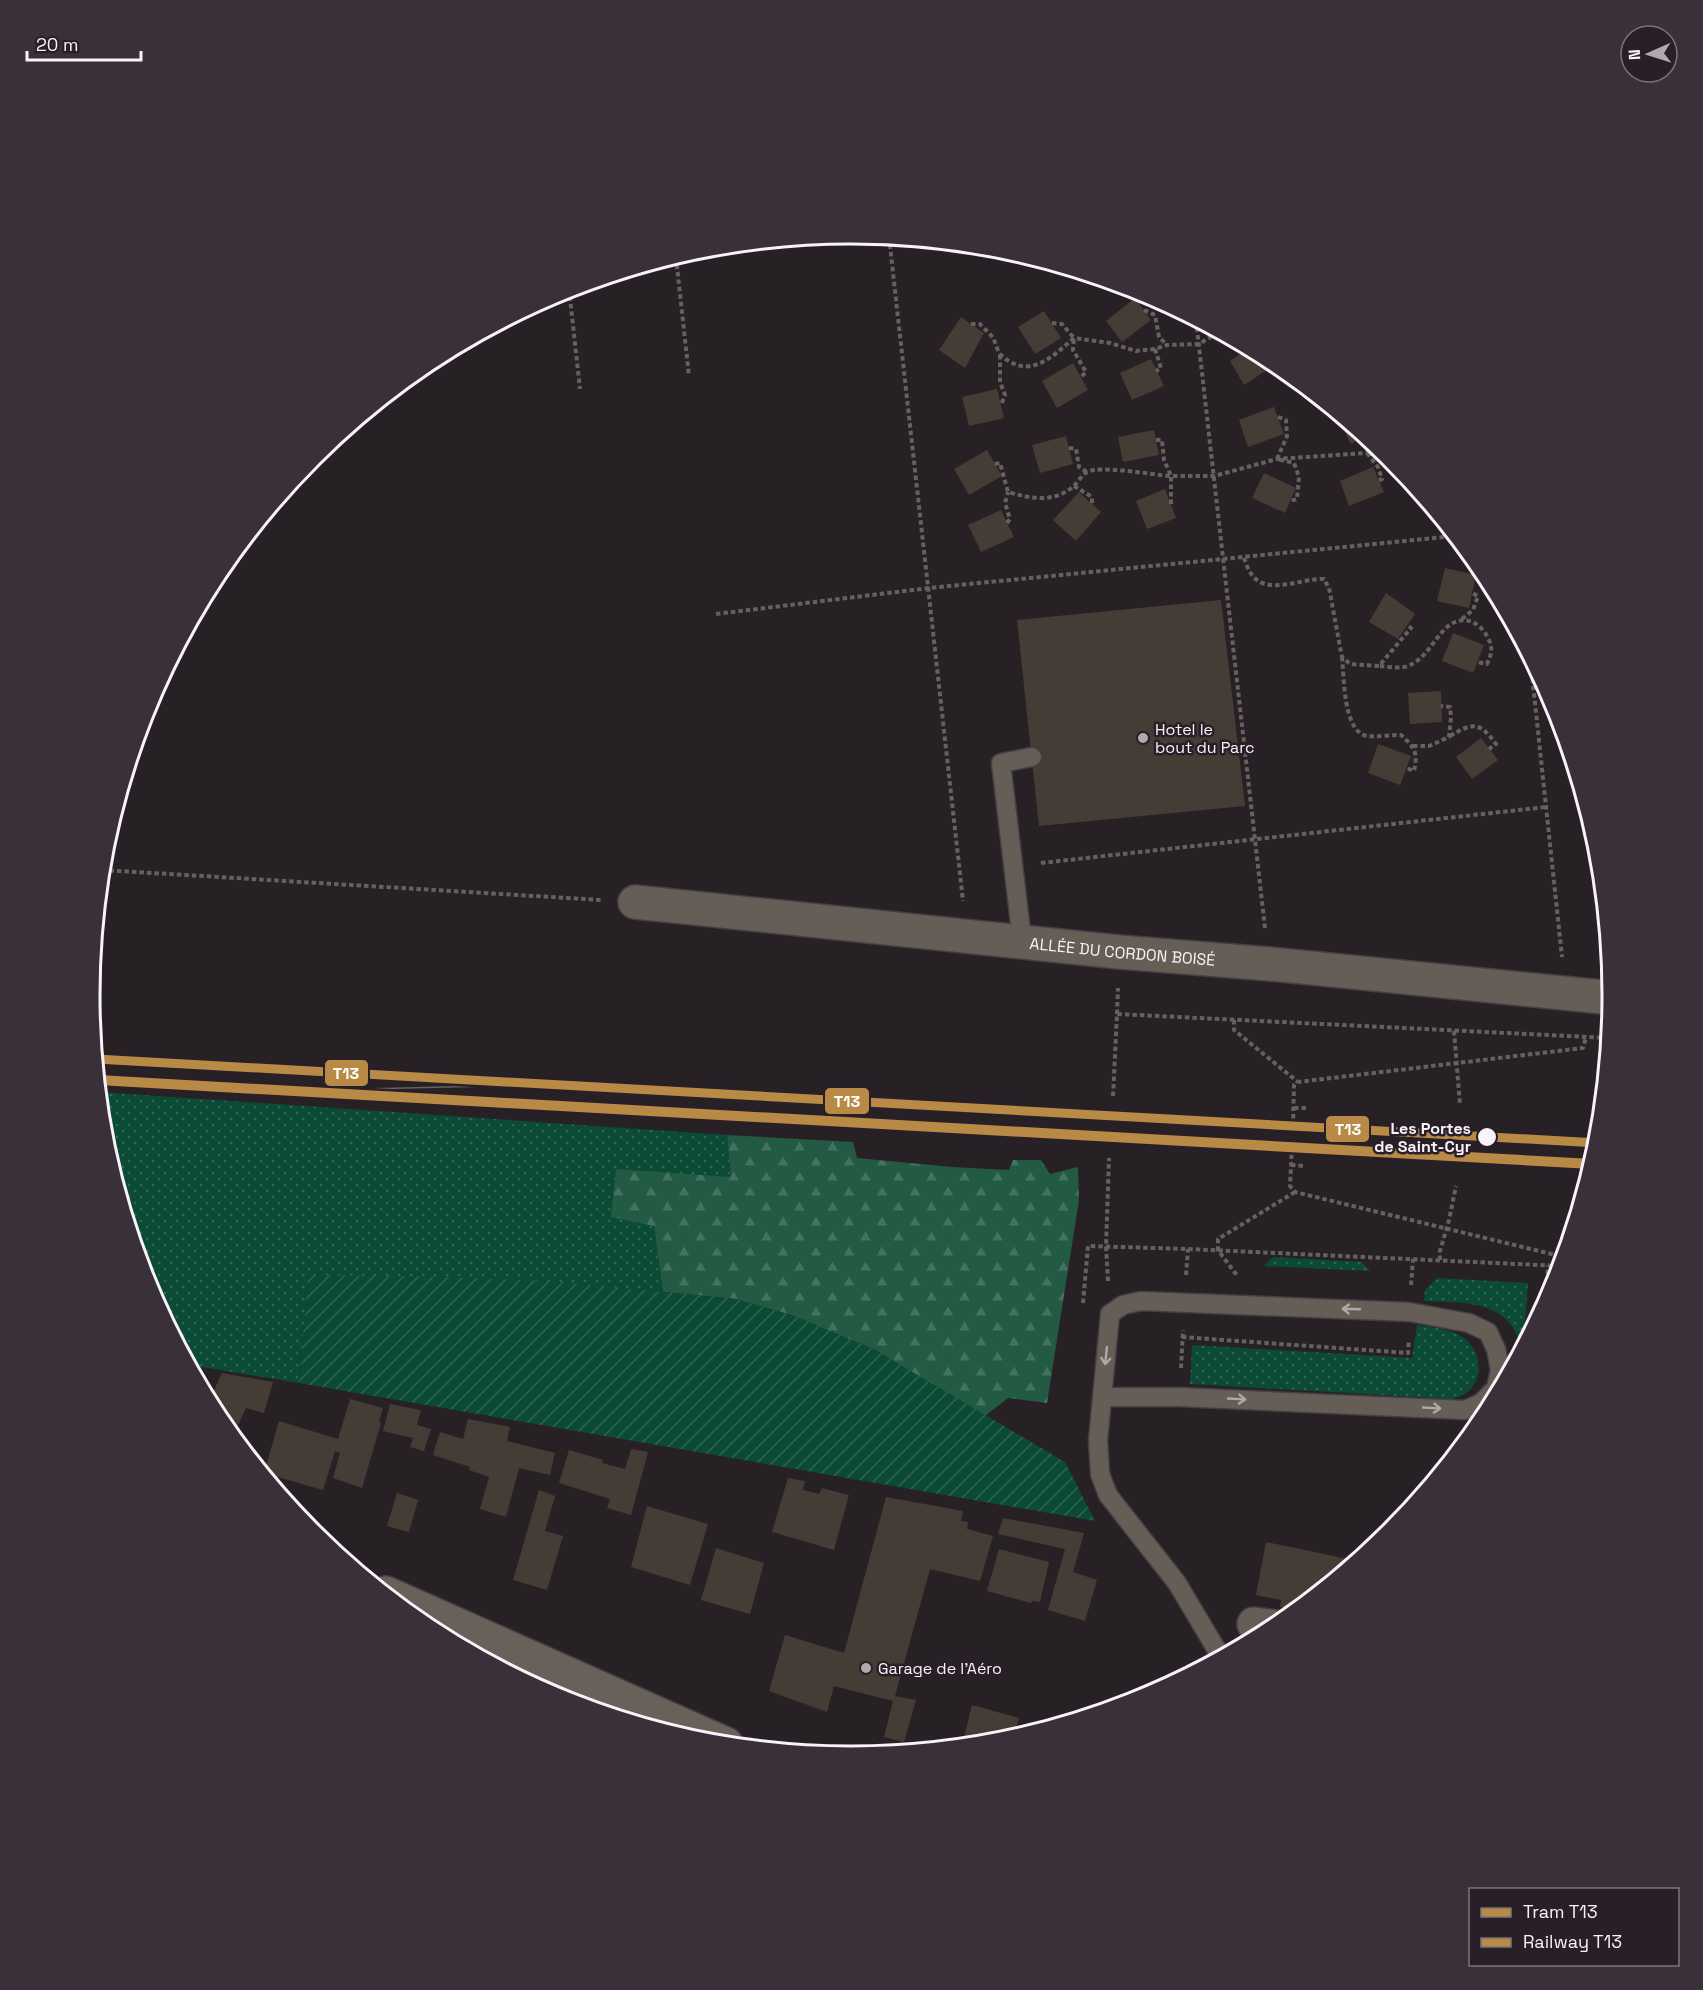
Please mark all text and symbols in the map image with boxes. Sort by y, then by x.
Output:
scale bar [27,24,141,62]
north arrow [1619,24,1679,84]
text: 20 m [36,33,79,56]
text: N [1624,49,1645,61]
place label: Hotel le bout du Parc [1155,719,1255,758]
marker: Hotel le bout du Parc [1136,731,1150,745]
street label: ALLÉE DU CORDON BOISÉ [1029,932,1216,970]
line badge: T13 [324,1059,369,1087]
text: T13 [333,1063,359,1084]
line badge: T13 [824,1087,870,1115]
text: T13 [834,1091,860,1112]
line badge: T13 [1325,1115,1370,1143]
place label: Les Portes de Saint-Cyr [1374,1118,1471,1157]
text: T13 [1335,1119,1361,1140]
marker: Les Portes de Saint-Cyr [1476,1126,1498,1148]
one-way arrow [1341,1304,1361,1315]
one-way arrow [1100,1345,1111,1365]
one-way arrow [1227,1394,1247,1405]
one-way arrow [1422,1403,1442,1414]
place label: Garage de l’Aéro [878,1658,1002,1679]
marker: Garage de l’Aéro [859,1661,873,1675]
legend [1469,1888,1679,1966]
text: Tram T13 [1523,1900,1598,1923]
text: Railway T13 [1523,1930,1622,1953]

